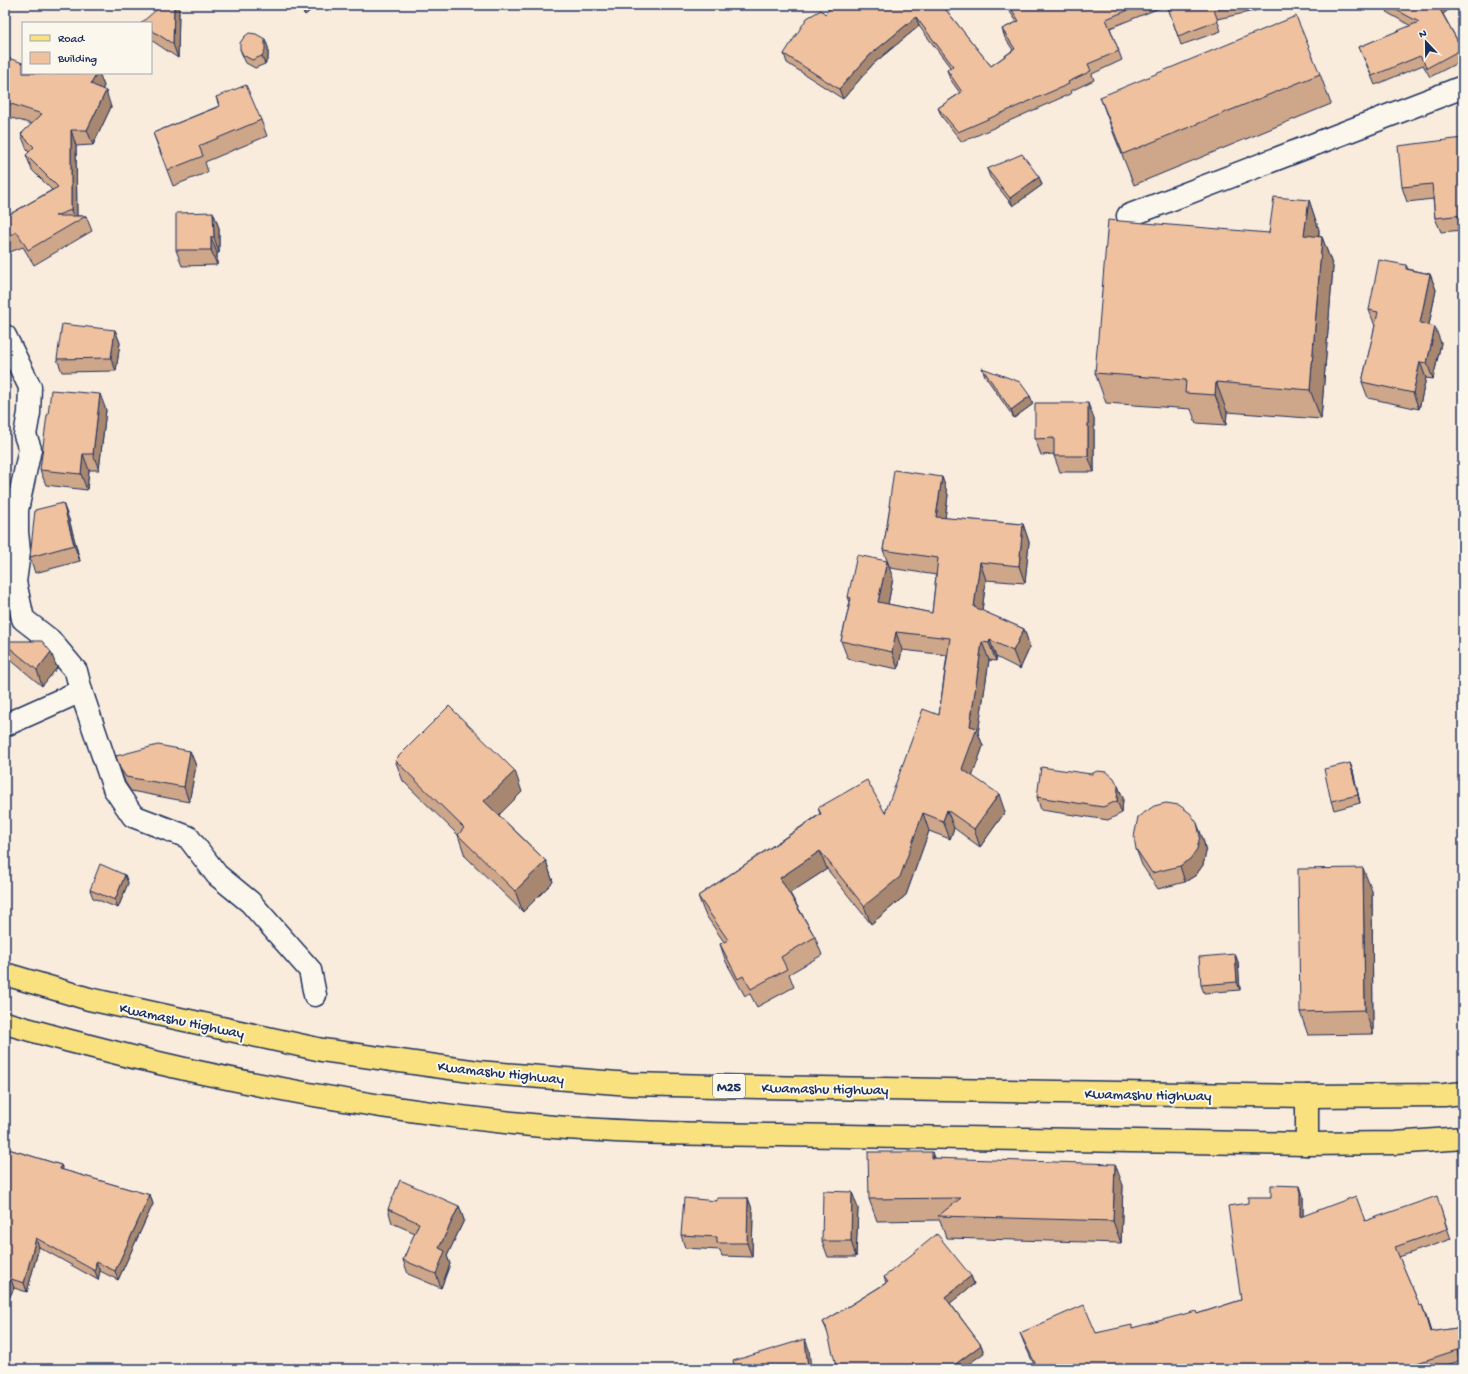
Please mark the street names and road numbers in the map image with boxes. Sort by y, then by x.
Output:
street label: Kwamashu Highway [118,1000,246,1044]
street label: Kwamashu Highway [437,1058,566,1090]
road number: M25 [713,1074,745,1098]
street label: Kwamashu Highway [761,1080,889,1100]
street label: Kwamashu Highway [1084,1086,1212,1106]

